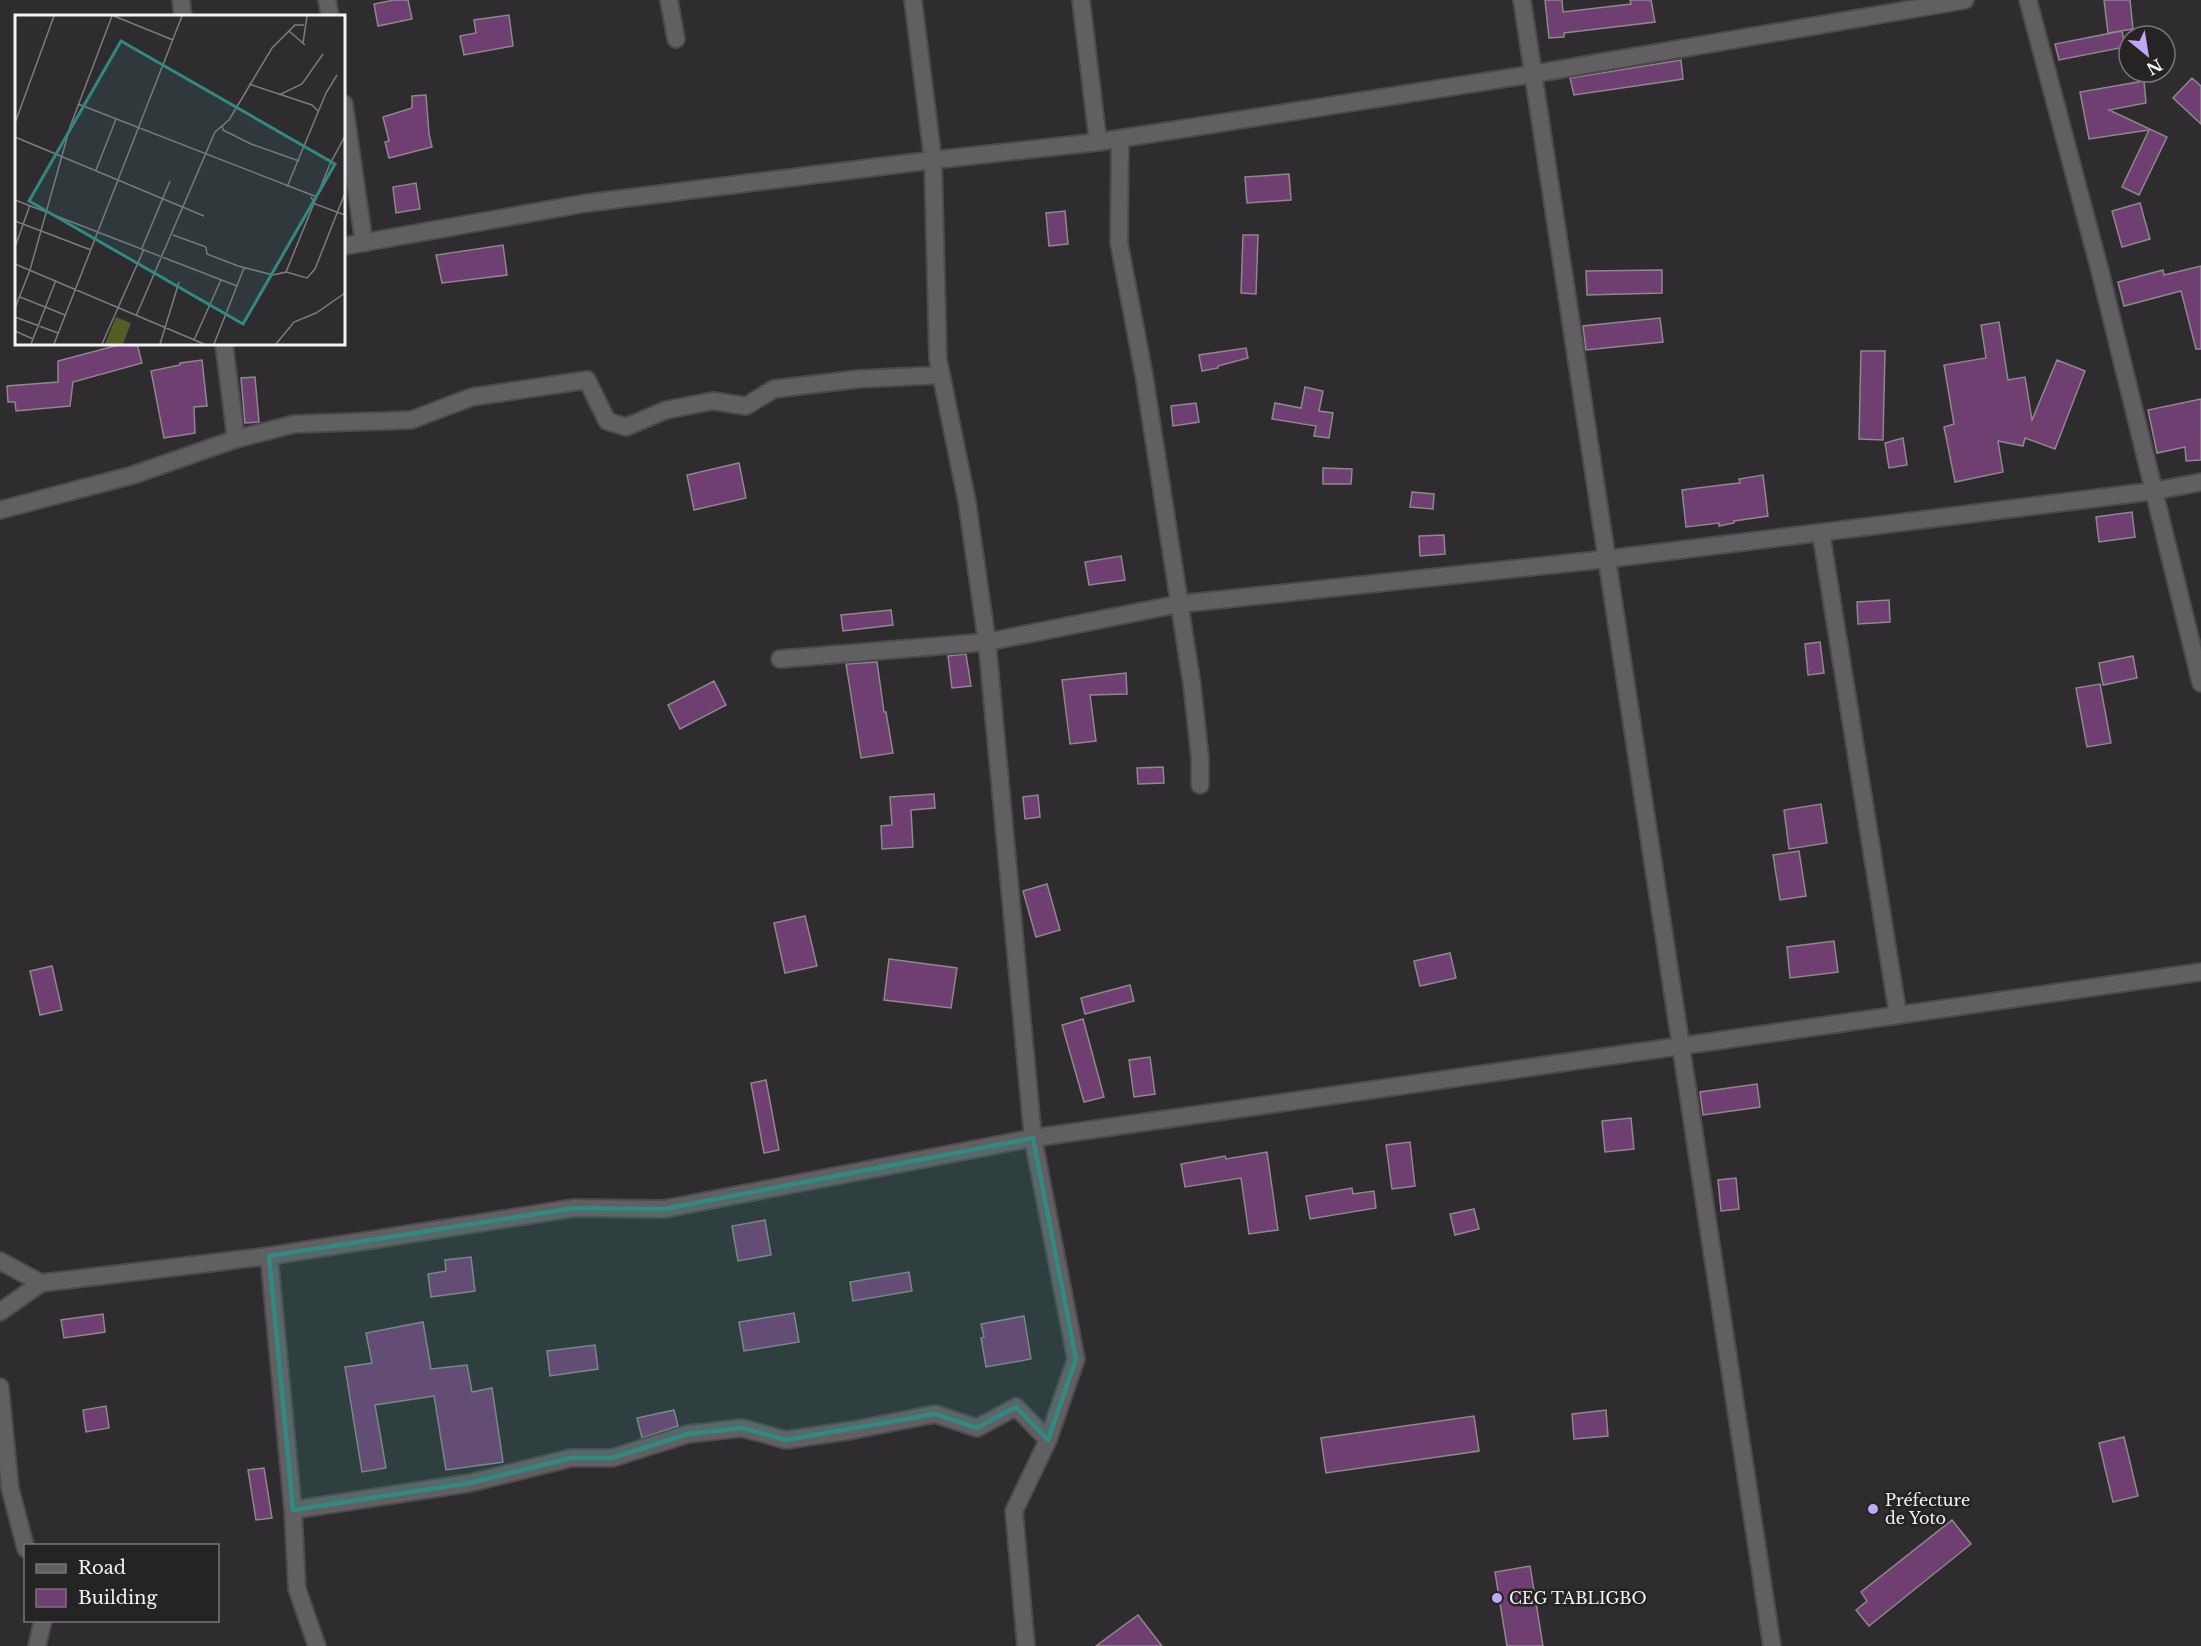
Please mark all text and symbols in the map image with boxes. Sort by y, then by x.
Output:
inset map [15,15,345,345]
north arrow [2117,24,2177,84]
text: N [2143,55,2166,79]
place label: Préfecture de Yoto [1885,1490,1970,1528]
marker: Préfecture de Yoto [1866,1502,1880,1516]
legend [24,1544,219,1622]
text: Road [78,1557,126,1579]
text: Building [78,1587,157,1609]
place label: CEG TABLIGBO [1509,1588,1647,1608]
marker: CEG TABLIGBO [1490,1591,1504,1605]

